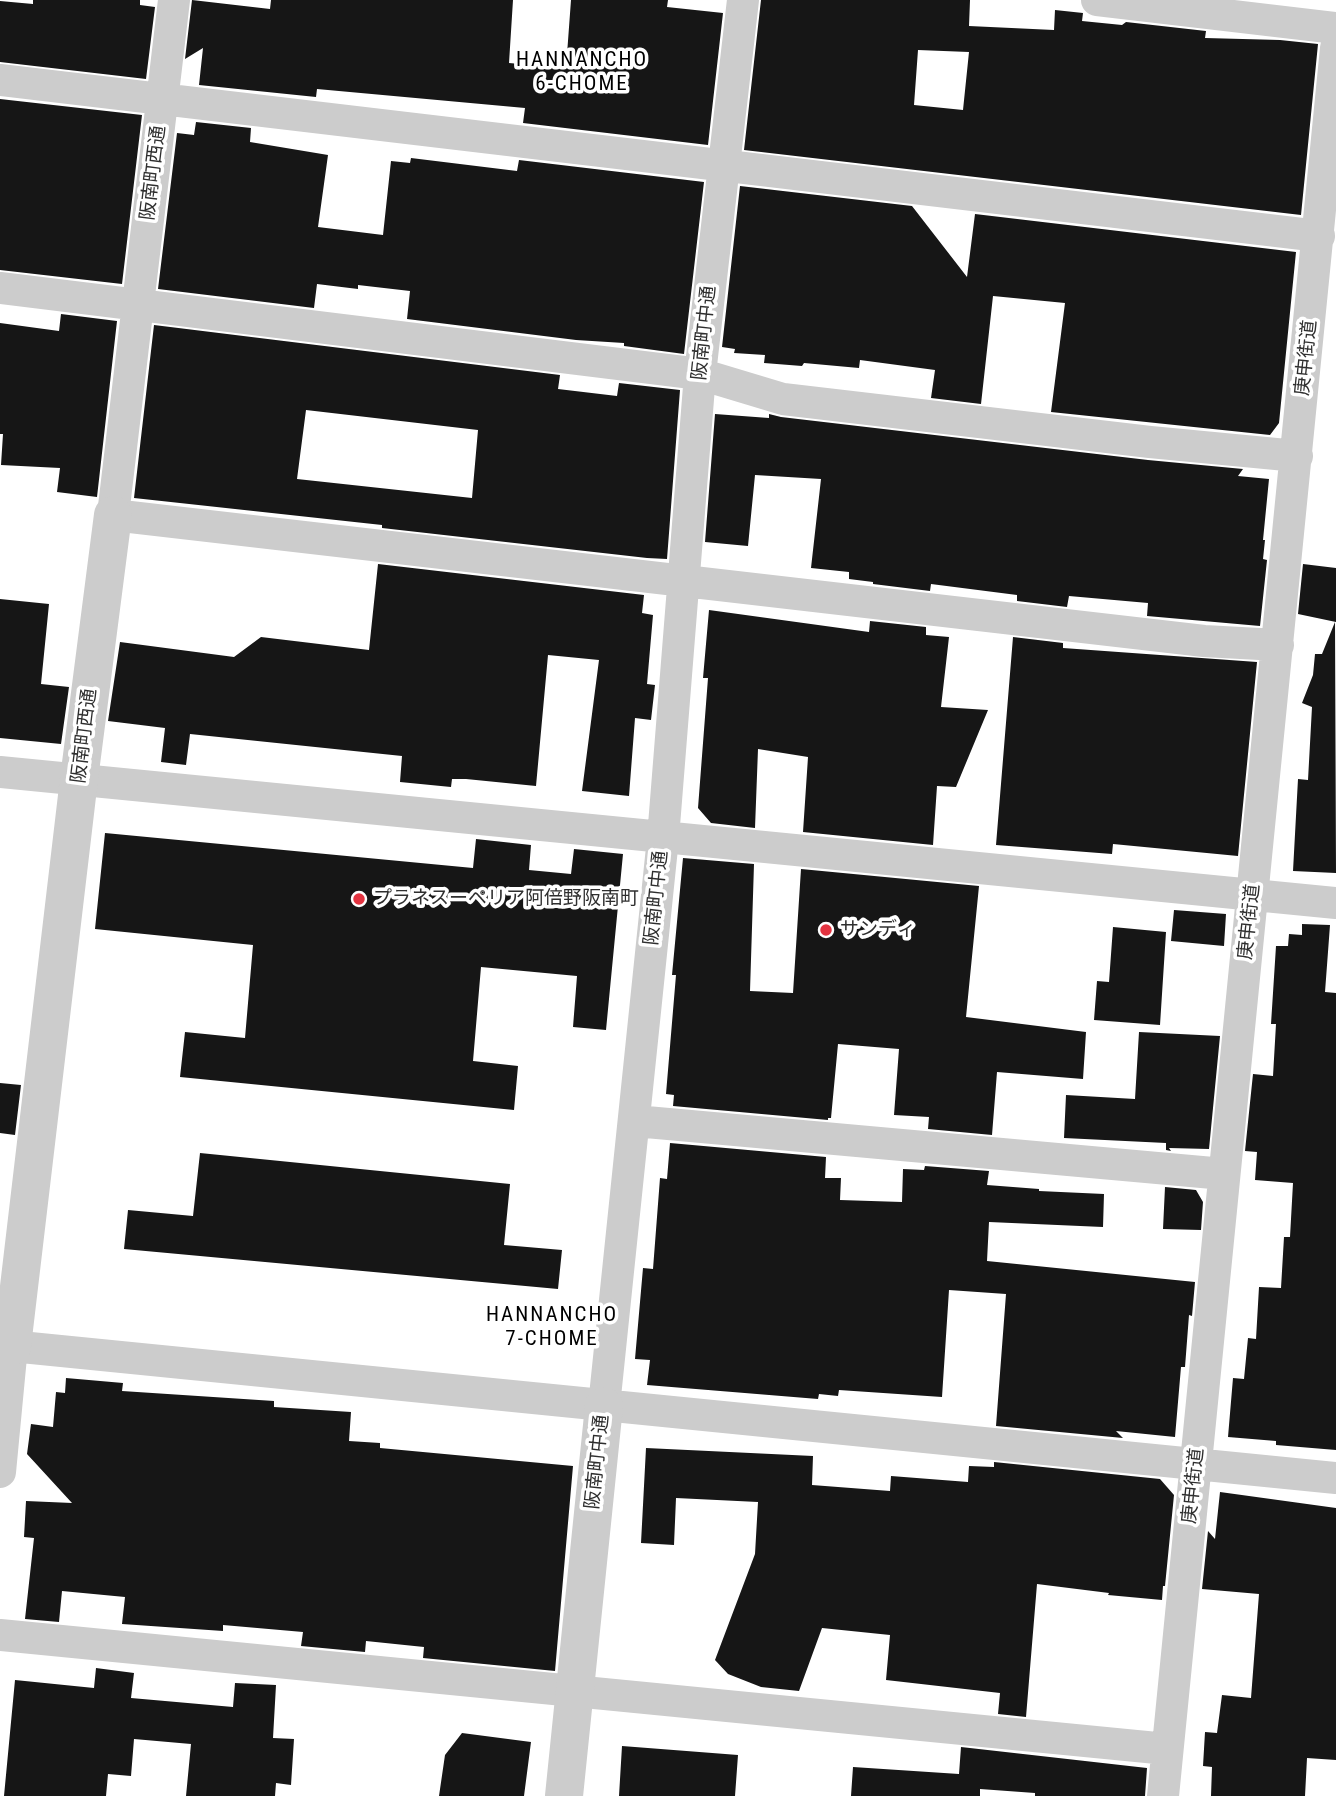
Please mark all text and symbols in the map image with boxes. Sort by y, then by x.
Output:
district label: HANNANCHO 6-CHOME [517,48,647,98]
street label: 阪南町西通 [137,124,171,222]
street label: 阪南町中通 [689,285,721,381]
street label: 庚申街道 [1292,319,1322,397]
street label: 阪南町西通 [68,687,102,785]
street label: 阪南町中通 [641,850,673,946]
street label: 庚申街道 [1235,883,1265,961]
place label: プラネスーペリア阿倍野阪南町 [373,888,639,910]
marker: プラネスーペリア阿倍野阪南町 [351,891,367,907]
place label: サンディ [840,919,916,941]
marker: サンディ [818,922,834,938]
district label: HANNANCHO 7-CHOME [487,1303,617,1353]
street label: 阪南町中通 [582,1414,614,1510]
street label: 庚申街道 [1179,1447,1209,1525]

